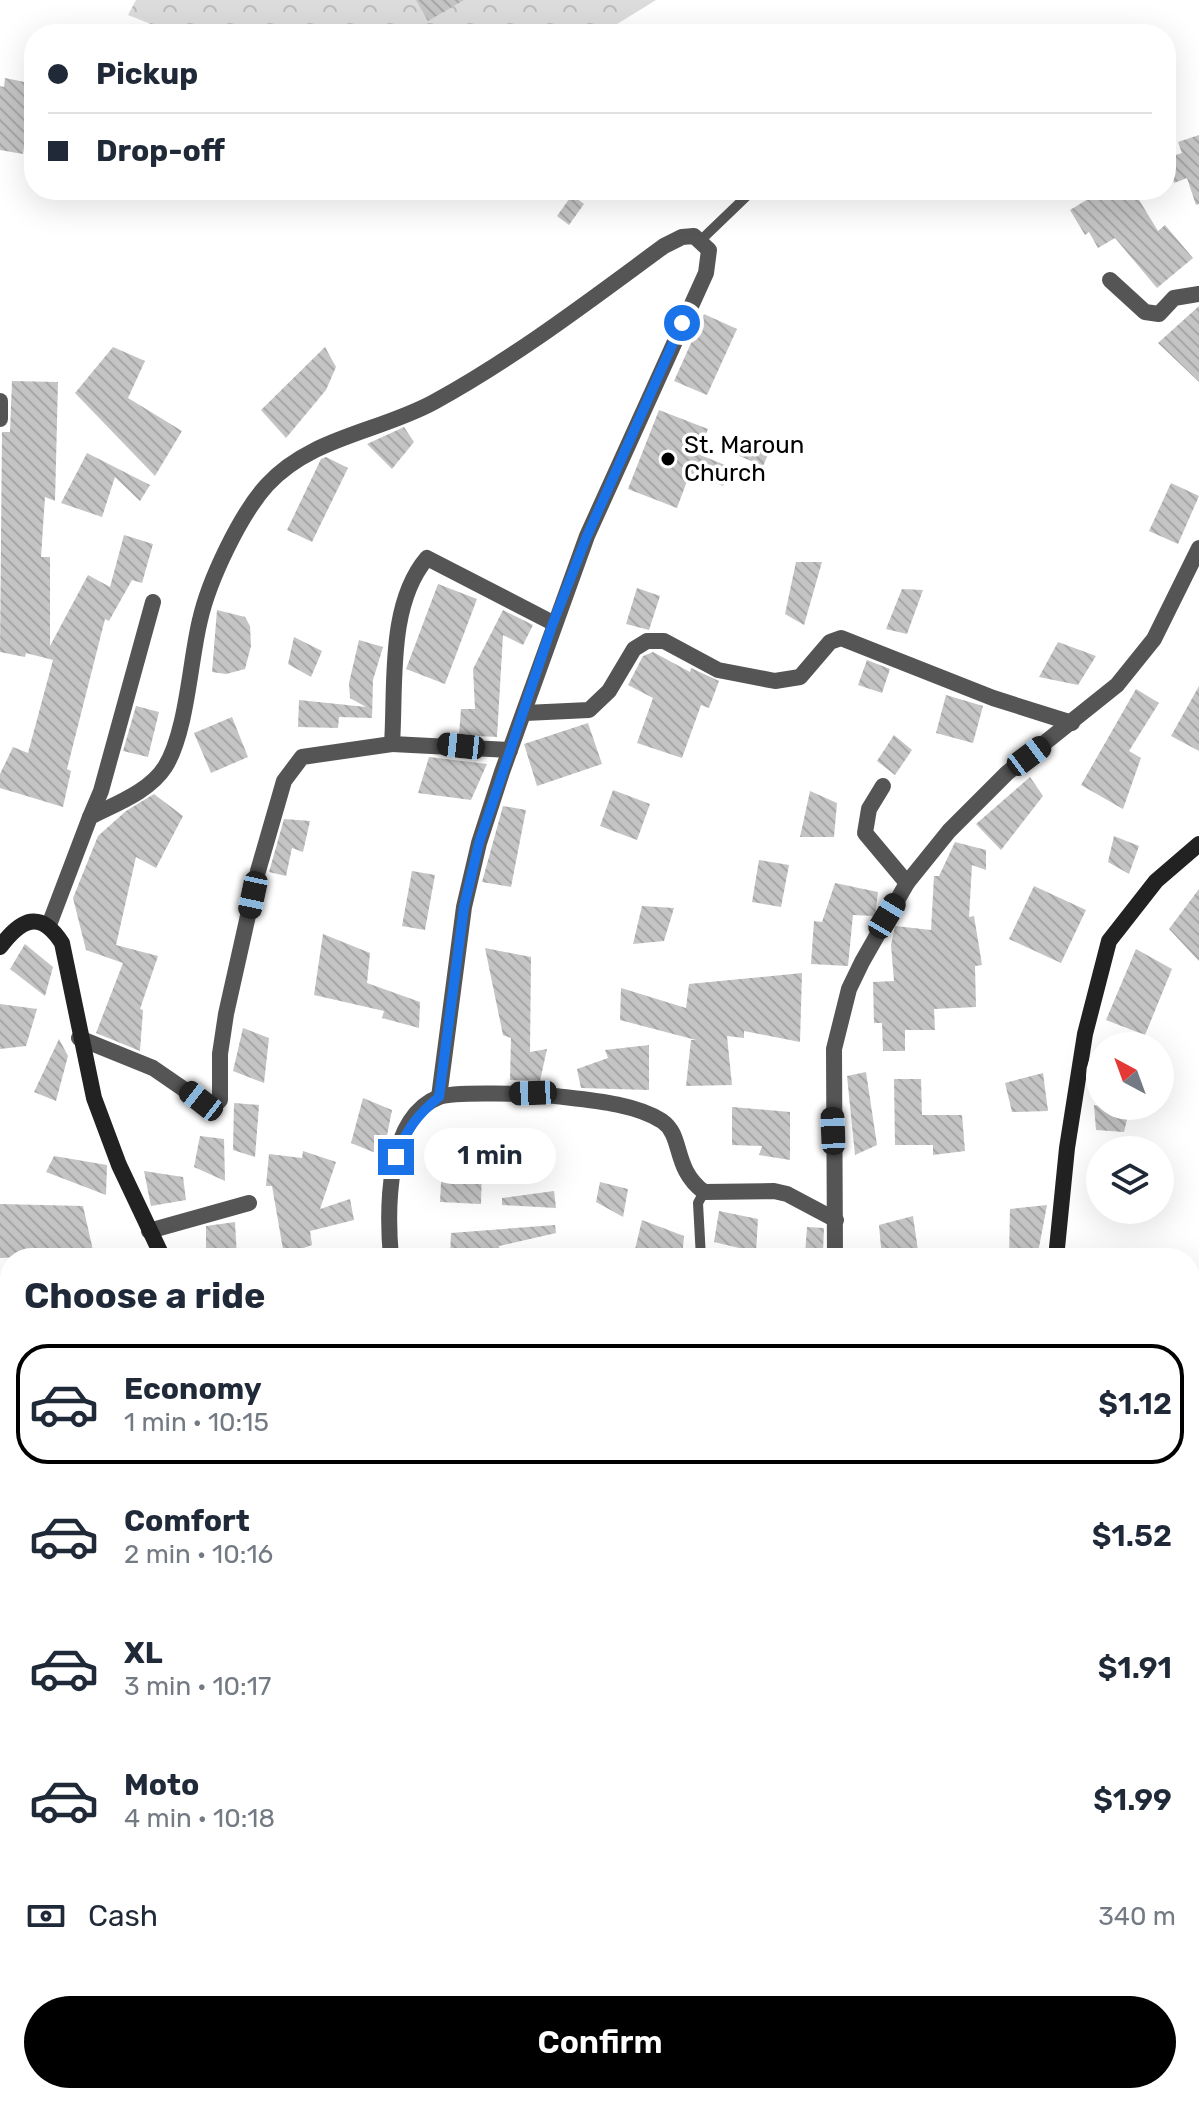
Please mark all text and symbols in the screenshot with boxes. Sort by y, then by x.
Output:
text: Pickup [96,56,198,92]
text: Drop-off [96,133,225,169]
route start [664,305,700,341]
place label: St. Maroun Church [684,431,804,487]
marker: St. Maroun Church [659,450,677,468]
car [436,732,486,760]
car [1003,732,1055,780]
car [236,869,270,921]
car [864,889,910,943]
north arrow [1086,1032,1174,1120]
map controls [1086,1032,1174,1224]
car [175,1077,227,1125]
car [509,1080,557,1106]
car [820,1107,846,1155]
callout: 1 min [424,1129,556,1185]
button: layers [1086,1136,1174,1224]
route end [378,1139,414,1175]
text: 1 min [457,1140,523,1171]
text: Choose a ride [24,1274,265,1317]
icon: car [28,1368,100,1440]
text: Economy [124,1371,262,1407]
text: $1.12 [1098,1386,1172,1422]
text: 1 min · 10:15 [124,1407,269,1438]
icon: car [28,1500,100,1572]
text: Comfort [124,1503,250,1539]
text: $1.52 [1092,1518,1172,1554]
text: 2 min · 10:16 [124,1539,273,1570]
icon: car [28,1632,100,1704]
text: XL [124,1635,163,1671]
text: $1.91 [1098,1650,1172,1686]
text: 3 min · 10:17 [124,1671,271,1702]
icon: car [28,1764,100,1836]
text: Moto [124,1767,199,1803]
text: $1.99 [1093,1782,1172,1818]
text: 4 min · 10:18 [124,1803,275,1834]
icon: cash [24,1894,68,1938]
text: Cash [88,1898,158,1934]
text: 340 m [1098,1901,1176,1932]
button: Confirm [24,1996,1176,2088]

